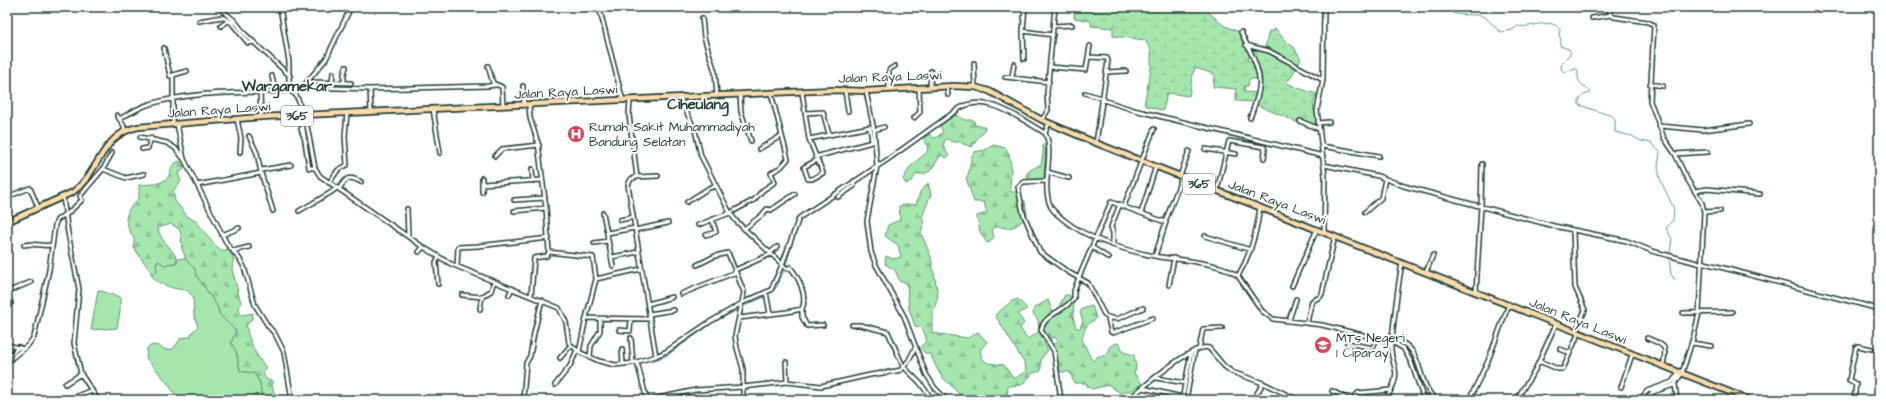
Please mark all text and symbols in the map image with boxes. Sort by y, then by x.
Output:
street label: Jalan Raya Laswi [838,66,942,89]
district label: Wargamekar [241,76,333,99]
street label: Jalan Raya Laswi [514,80,618,105]
district label: Ciheulang [667,94,729,117]
street label: Jalan Raya Laswi [167,97,271,124]
road number: 365 [281,106,313,126]
place label: Rumah Sakit Muhammadiyah Bandung Selatan [589,118,755,152]
hospital icon: Rumah Sakit Muhammadiyah Bandung Selatan [566,124,586,144]
road number: 365 [1183,174,1215,194]
street label: Jalan Raya Laswi [1225,175,1328,230]
street label: Jalan Raya Laswi [1526,293,1629,350]
place label: MTs Negeri 1 Ciparay [1336,329,1405,363]
school or university icon: MTs Negeri 1 Ciparay [1313,335,1333,355]

